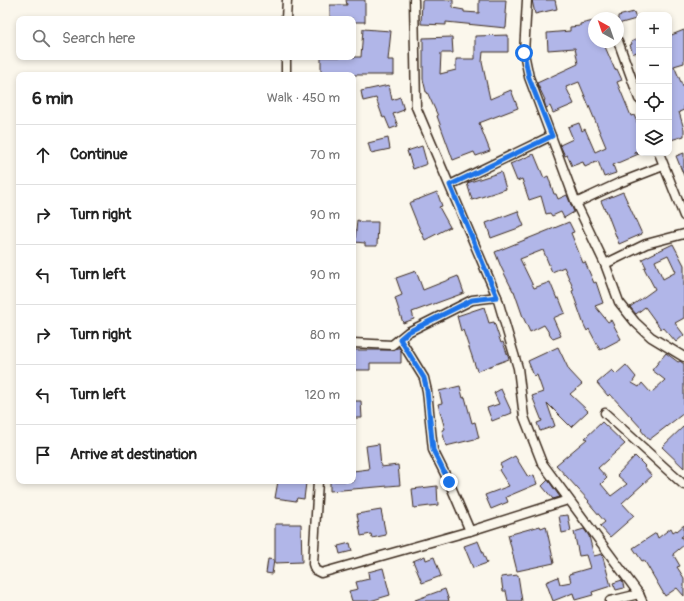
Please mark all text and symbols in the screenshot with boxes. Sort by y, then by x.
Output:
north arrow [588,12,624,48]
map controls [636,12,672,156]
button: + [636,12,672,48]
search box [16,16,356,60]
icon: search [30,27,52,49]
text: Search here [62,29,135,48]
route start [515,44,533,62]
button: − [636,48,672,84]
button: locate [636,84,672,120]
text: 6 min [32,88,73,109]
text: Walk · 450 m [267,90,340,106]
button: layers [636,120,672,156]
icon: ahead [32,144,54,166]
text: Continue [70,145,128,164]
text: 70 m [310,147,340,163]
icon: right [32,204,54,226]
text: Turn right [70,205,131,224]
text: 90 m [310,207,340,223]
icon: left [32,264,54,286]
text: Turn left [70,265,126,284]
text: 90 m [310,267,340,283]
icon: right [32,324,54,346]
text: Turn right [70,325,131,344]
text: 80 m [310,327,340,343]
icon: left [32,384,54,406]
text: Turn left [70,385,126,404]
text: 120 m [304,387,340,403]
icon: arrive [32,444,54,466]
text: Arrive at destination [70,445,197,464]
route end [440,473,458,491]

